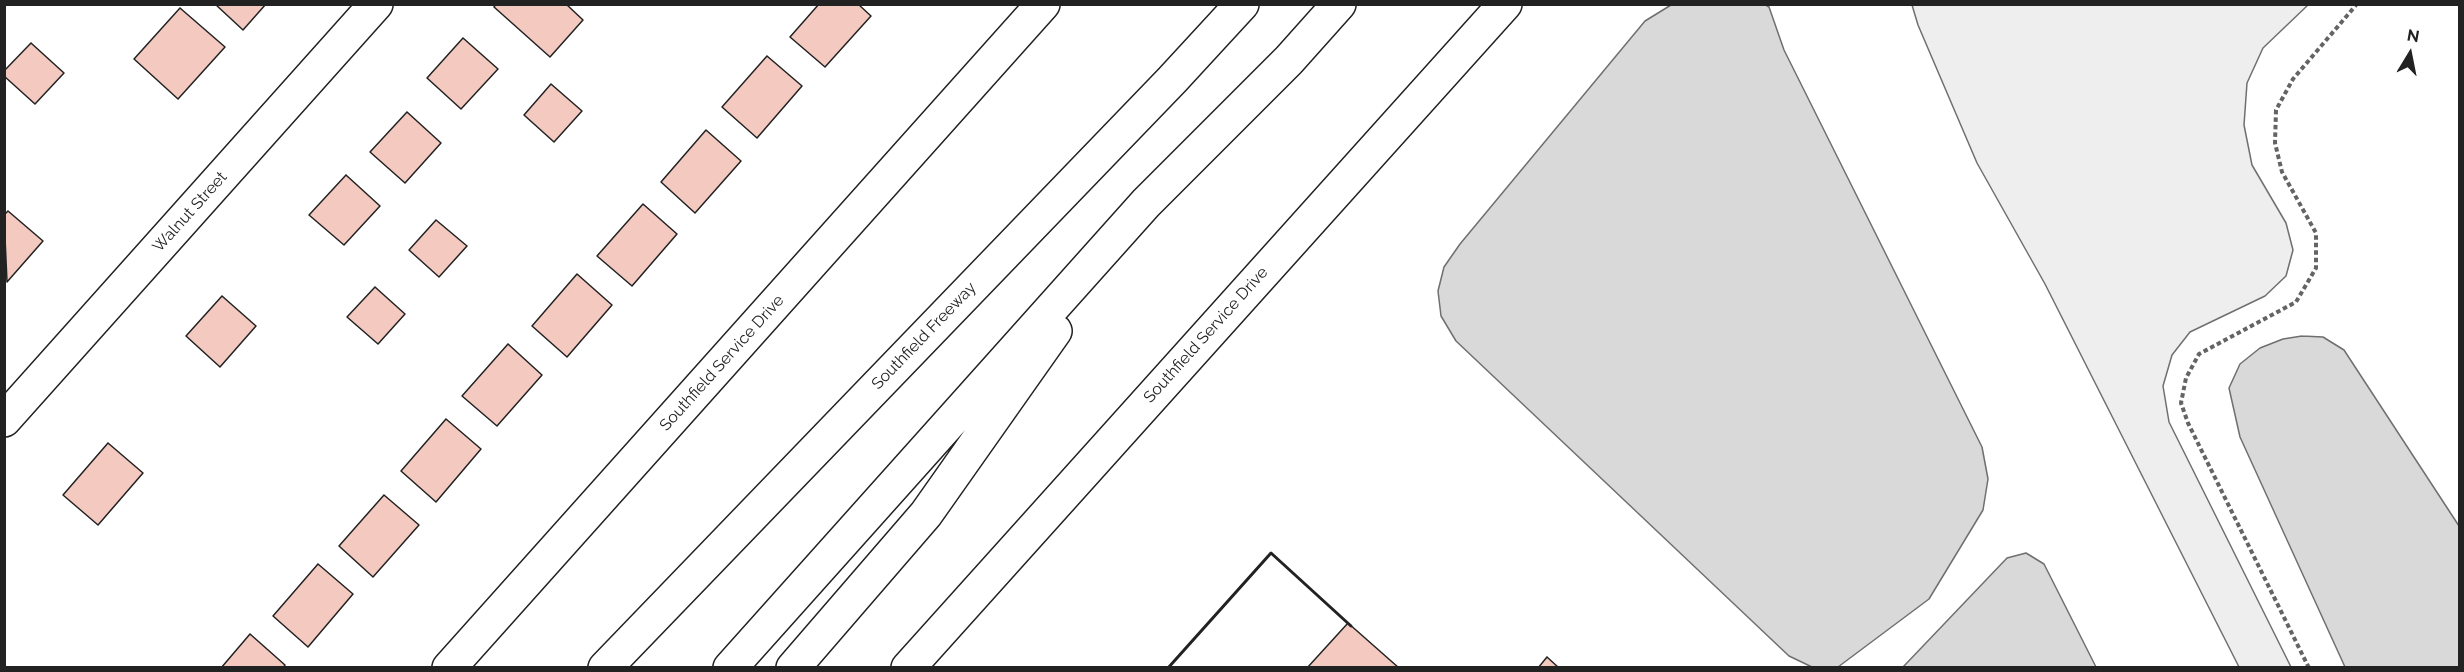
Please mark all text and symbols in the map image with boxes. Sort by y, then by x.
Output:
north arrow [2380,24,2440,84]
text: N [2406,25,2421,46]
street label: Walnut Street [149,168,231,256]
street label: Southfield Service Drive [1140,263,1272,407]
street label: Southfield Freeway [868,278,980,394]
street label: Southfield Service Drive [656,291,788,435]

